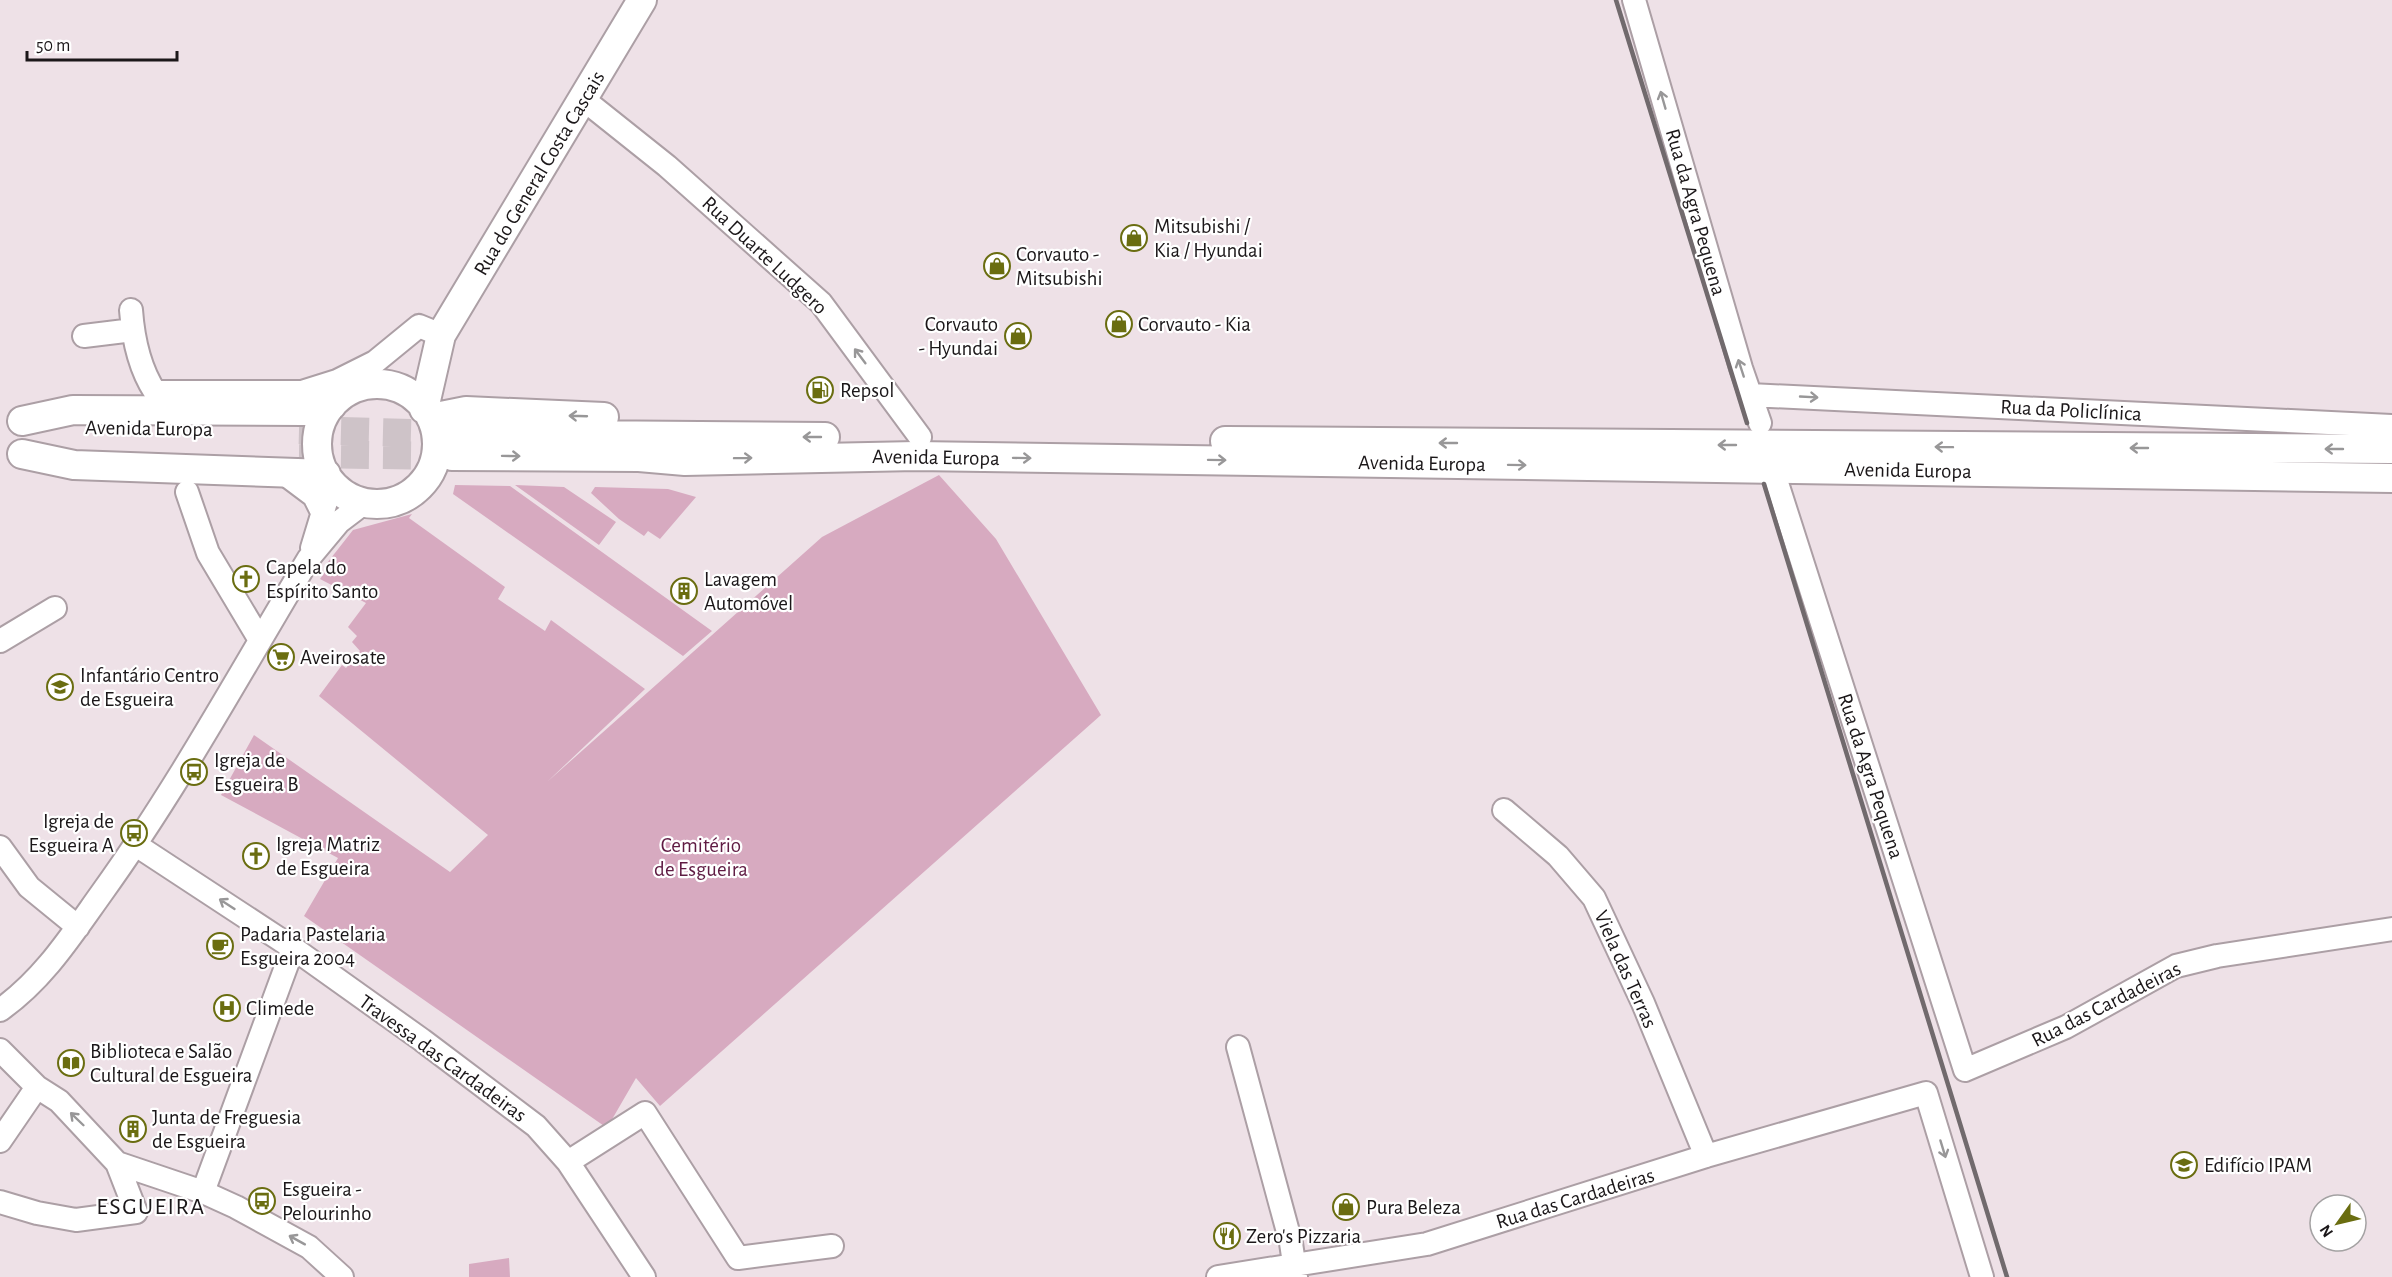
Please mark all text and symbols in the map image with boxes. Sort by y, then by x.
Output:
scale bar [27,24,177,62]
text: 50 m [36,37,70,55]
street label: Rua do General Costa Cascais [470,67,609,279]
one-way arrow [1657,91,1668,110]
street label: Rua da Agra Pequena [1662,126,1729,298]
street label: Rua Duarte Ludgero [698,192,831,318]
place label: Mitsubishi / Kia / Hyundai [1154,216,1263,261]
shop icon: Mitsubishi / Kia / Hyundai [1119,223,1149,253]
place label: Corvauto - Mitsubishi [1016,244,1102,289]
shop icon: Corvauto - Mitsubishi [982,251,1012,281]
shop icon: Corvauto - Kia [1104,309,1134,339]
place label: Corvauto - Hyundai [918,314,998,359]
place label: Corvauto - Kia [1138,314,1251,335]
shop icon: Corvauto - Hyundai [1003,321,1033,351]
one-way arrow [854,348,867,364]
one-way arrow [1735,359,1746,378]
fuel station icon: Repsol [805,375,835,405]
place label: Repsol [840,380,895,401]
one-way arrow [1798,392,1818,403]
street label: Rua da Policlínica [2000,396,2143,425]
one-way arrow [568,410,588,421]
street label: Avenida Europa [85,417,213,440]
one-way arrow [803,431,823,443]
one-way arrow [1439,437,1459,449]
one-way arrow [1718,439,1738,451]
one-way arrow [1934,441,1954,453]
one-way arrow [2129,442,2149,454]
one-way arrow [2324,443,2344,455]
street label: Avenida Europa [872,446,1000,469]
one-way arrow [500,450,520,462]
one-way arrow [733,452,753,464]
one-way arrow [1012,452,1032,464]
street label: Avenida Europa [1358,452,1486,475]
one-way arrow [1207,455,1227,466]
one-way arrow [1507,459,1527,470]
street label: Avenida Europa [1844,459,1972,482]
place label: Capela do Espírito Santo [266,557,378,602]
church icon: Capela do Espírito Santo [231,564,261,594]
place label: Lavagem Automóvel [704,569,793,614]
building icon: Lavagem Automóvel [669,576,699,606]
supermarket icon: Aveirosate [266,642,296,672]
place label: Aveirosate [300,647,386,668]
place label: Infantário Centro de Esgueira [80,665,219,710]
school or university icon: Infantário Centro de Esgueira [45,672,75,702]
street label: Rua da Agra Pequena [1834,691,1907,862]
place label: Igreja de Esgueira B [214,750,299,795]
bus stop icon: Igreja de Esgueira B [179,757,209,787]
place label: Igreja de Esgueira A [29,811,114,856]
bus stop icon: Igreja de Esgueira A [119,818,149,848]
place label: Igreja Matriz de Esgueira [276,834,380,879]
park label: Cemitério de Esgueira [654,835,748,880]
church icon: Igreja Matriz de Esgueira [241,841,271,871]
one-way arrow [219,898,236,910]
street label: Viela das Terras [1590,907,1661,1031]
place label: Padaria Pastelaria Esgueira 2004 [240,924,386,969]
cafe icon: Padaria Pastelaria Esgueira 2004 [205,931,235,961]
street label: Rua das Cardadeiras [2028,958,2184,1051]
street label: Travessa das Cardadeiras [355,991,530,1126]
hospital icon: Climede [212,993,242,1023]
place label: Climede [246,998,314,1019]
place label: Biblioteca e Salão Cultural de Esgueira [90,1041,253,1086]
library icon: Biblioteca e Salão Cultural de Esgueira [56,1048,86,1078]
place label: Junta de Freguesia de Esgueira [152,1107,302,1152]
one-way arrow [70,1112,85,1127]
building icon: Junta de Freguesia de Esgueira [118,1114,148,1144]
one-way arrow [1938,1139,1949,1158]
school or university icon: Edifício IPAM [2169,1150,2199,1180]
place label: Edifício IPAM [2204,1155,2312,1176]
street label: Rua das Cardadeiras [1493,1164,1657,1233]
place label: Esgueira - Pelourinho [282,1179,372,1224]
bus stop icon: Esgueira - Pelourinho [247,1186,277,1216]
shop icon: Pura Beleza [1331,1192,1361,1222]
north arrow [2308,1193,2368,1253]
district label: ESGUEIRA [96,1195,206,1219]
place label: Pura Beleza [1366,1197,1461,1218]
restaurant icon: Zero's Pizzaria [1212,1221,1242,1251]
text: N [2317,1222,2336,1240]
place label: Zero's Pizzaria [1246,1226,1362,1247]
one-way arrow [288,1234,305,1246]

